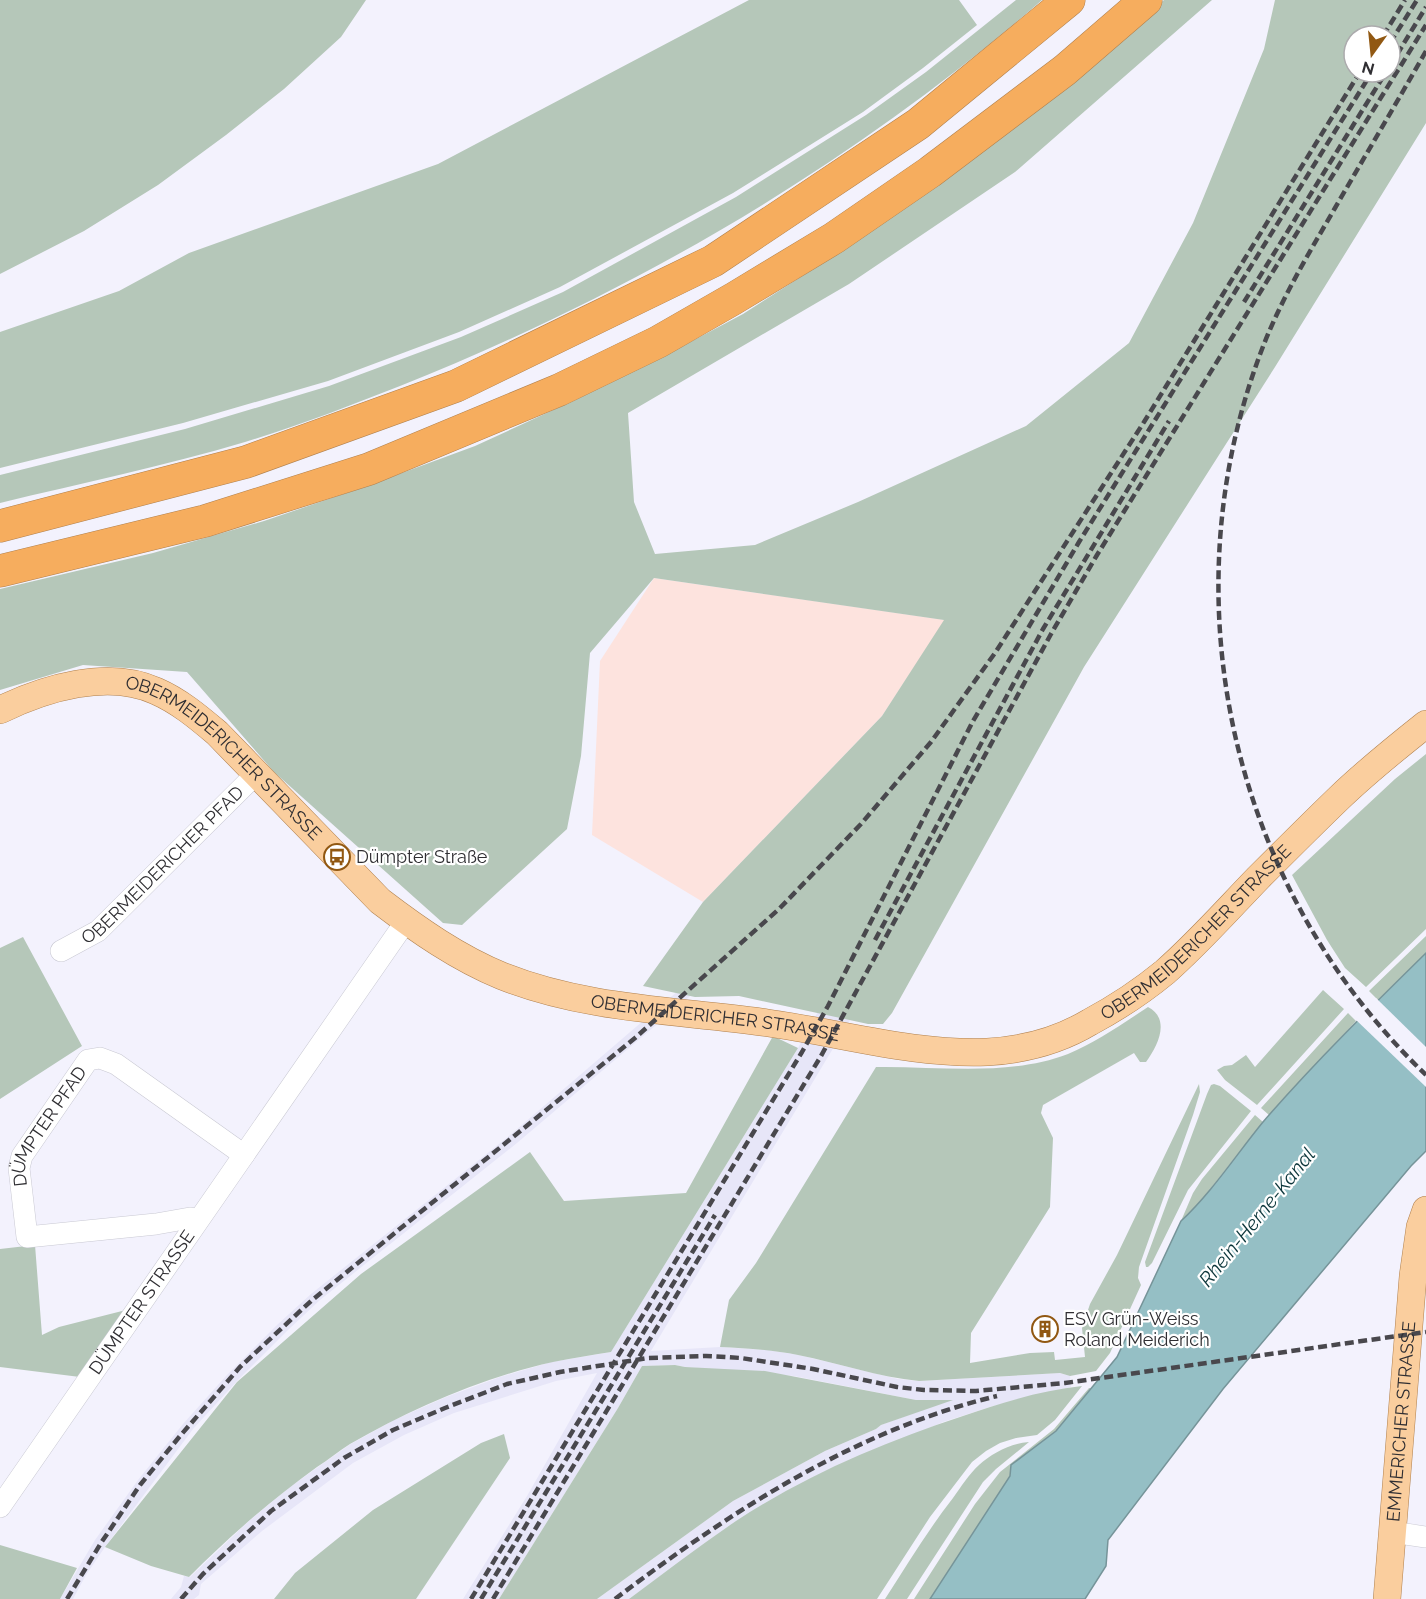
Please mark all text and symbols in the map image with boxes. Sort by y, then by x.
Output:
north arrow [1342,24,1402,84]
text: N [1360,57,1377,79]
street label: OBERMEIDERICHER STRASSE [124,671,326,844]
street label: OBERMEIDERICHER PFAD [78,781,248,948]
street label: OBERMEIDERICHER STRASSE [1097,840,1295,1024]
bus stop icon: Dümpter Straße [322,842,352,872]
place label: Dümpter Straße [356,846,488,867]
street label: OBERMEIDERICHER STRASSE [589,990,842,1045]
street label: DÜMPTER PFAD [7,1062,91,1188]
water label: Rhein-Herne-Kanal [1194,1143,1320,1291]
street label: DÜMPTER STRASSE [84,1226,199,1378]
place label: ESV Grün-Weiss Roland Meiderich [1064,1308,1210,1350]
building icon: ESV Grün-Weiss Roland Meiderich [1030,1314,1060,1344]
street label: EMMERICHER STRASSE [1382,1320,1419,1523]

